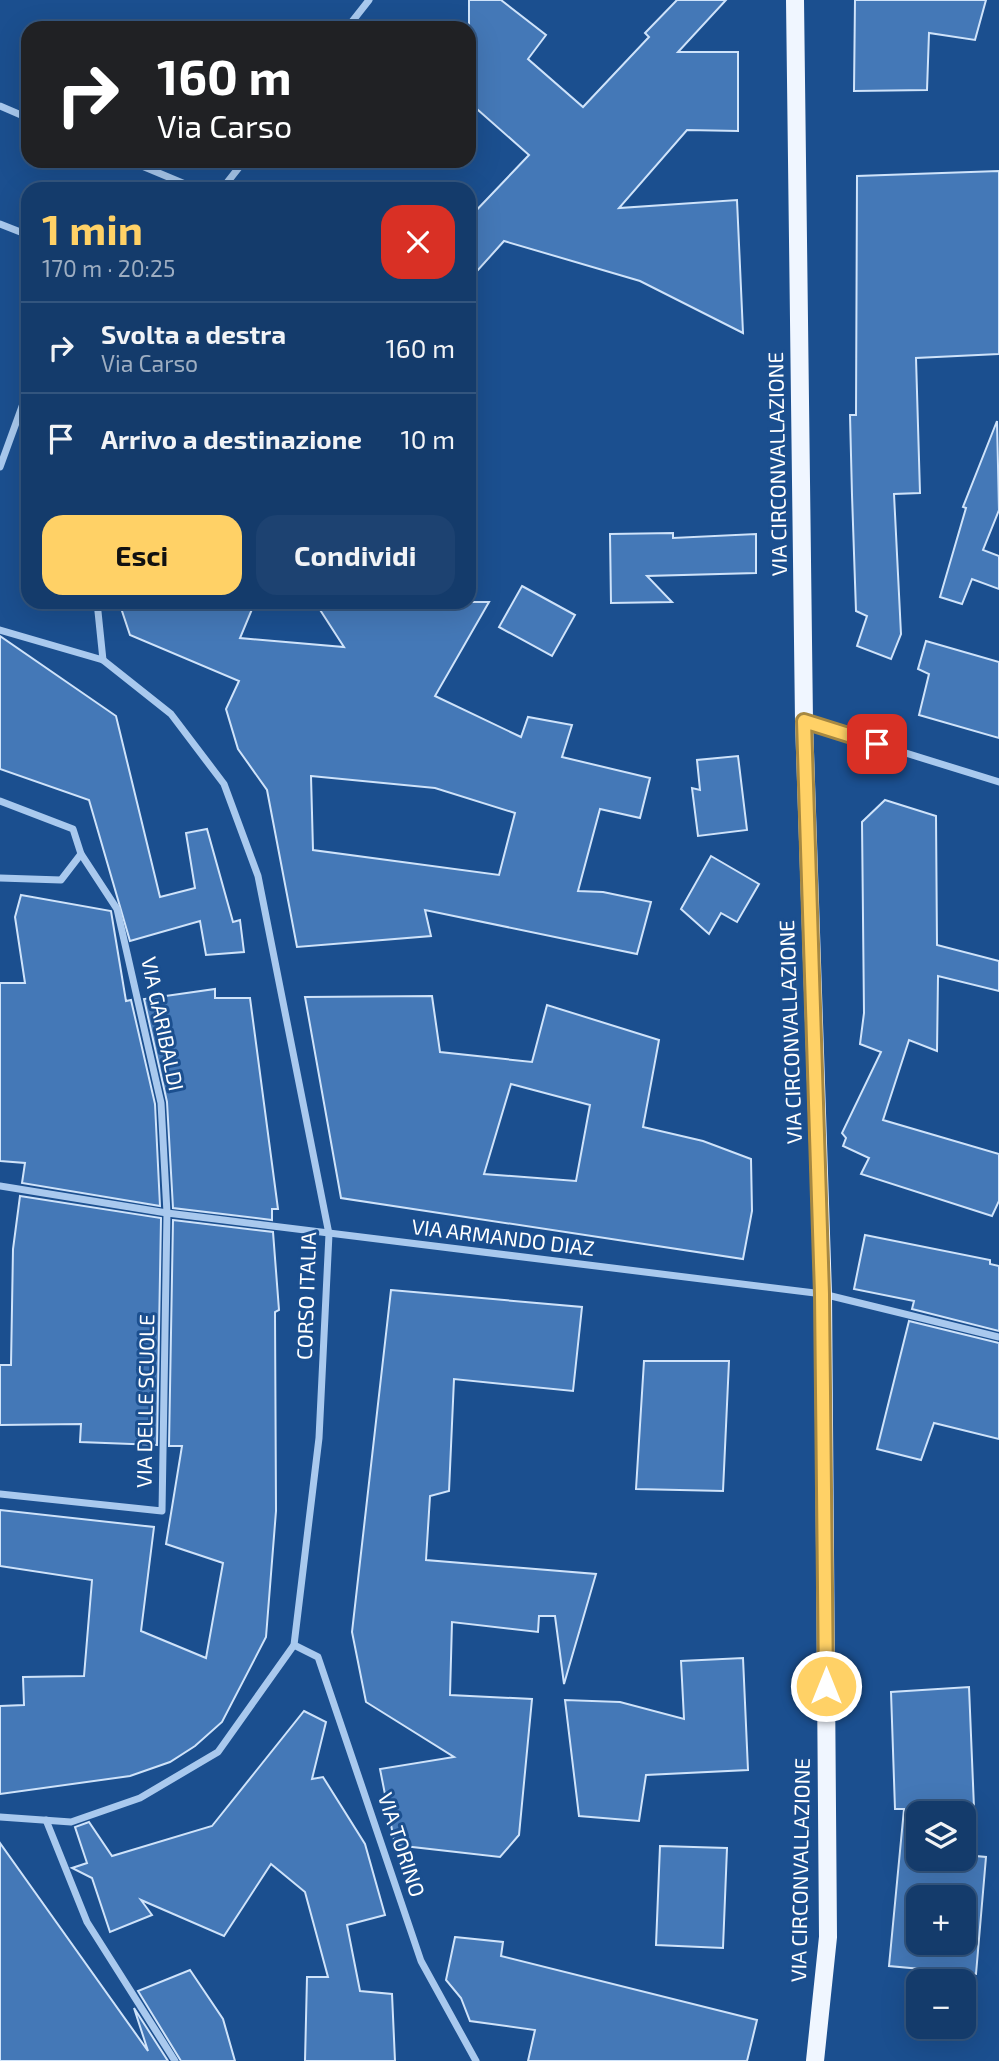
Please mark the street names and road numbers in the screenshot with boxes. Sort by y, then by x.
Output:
street label: VIA CIRCONVALLAZIONE [762,352,791,576]
street label: VIA CIRCONVALLAZIONE [773,920,806,1145]
street label: VIA GARIBALDI [137,954,190,1093]
street label: VIA ARMANDO DIAZ [410,1213,596,1260]
street label: CORSO ITALIA [291,1231,320,1360]
street label: VIA DELLE SCUOLE [130,1314,159,1488]
street label: VIA CIRCONVALLAZIONE [785,1758,814,1982]
street label: VIA TORINO [374,1789,431,1900]

